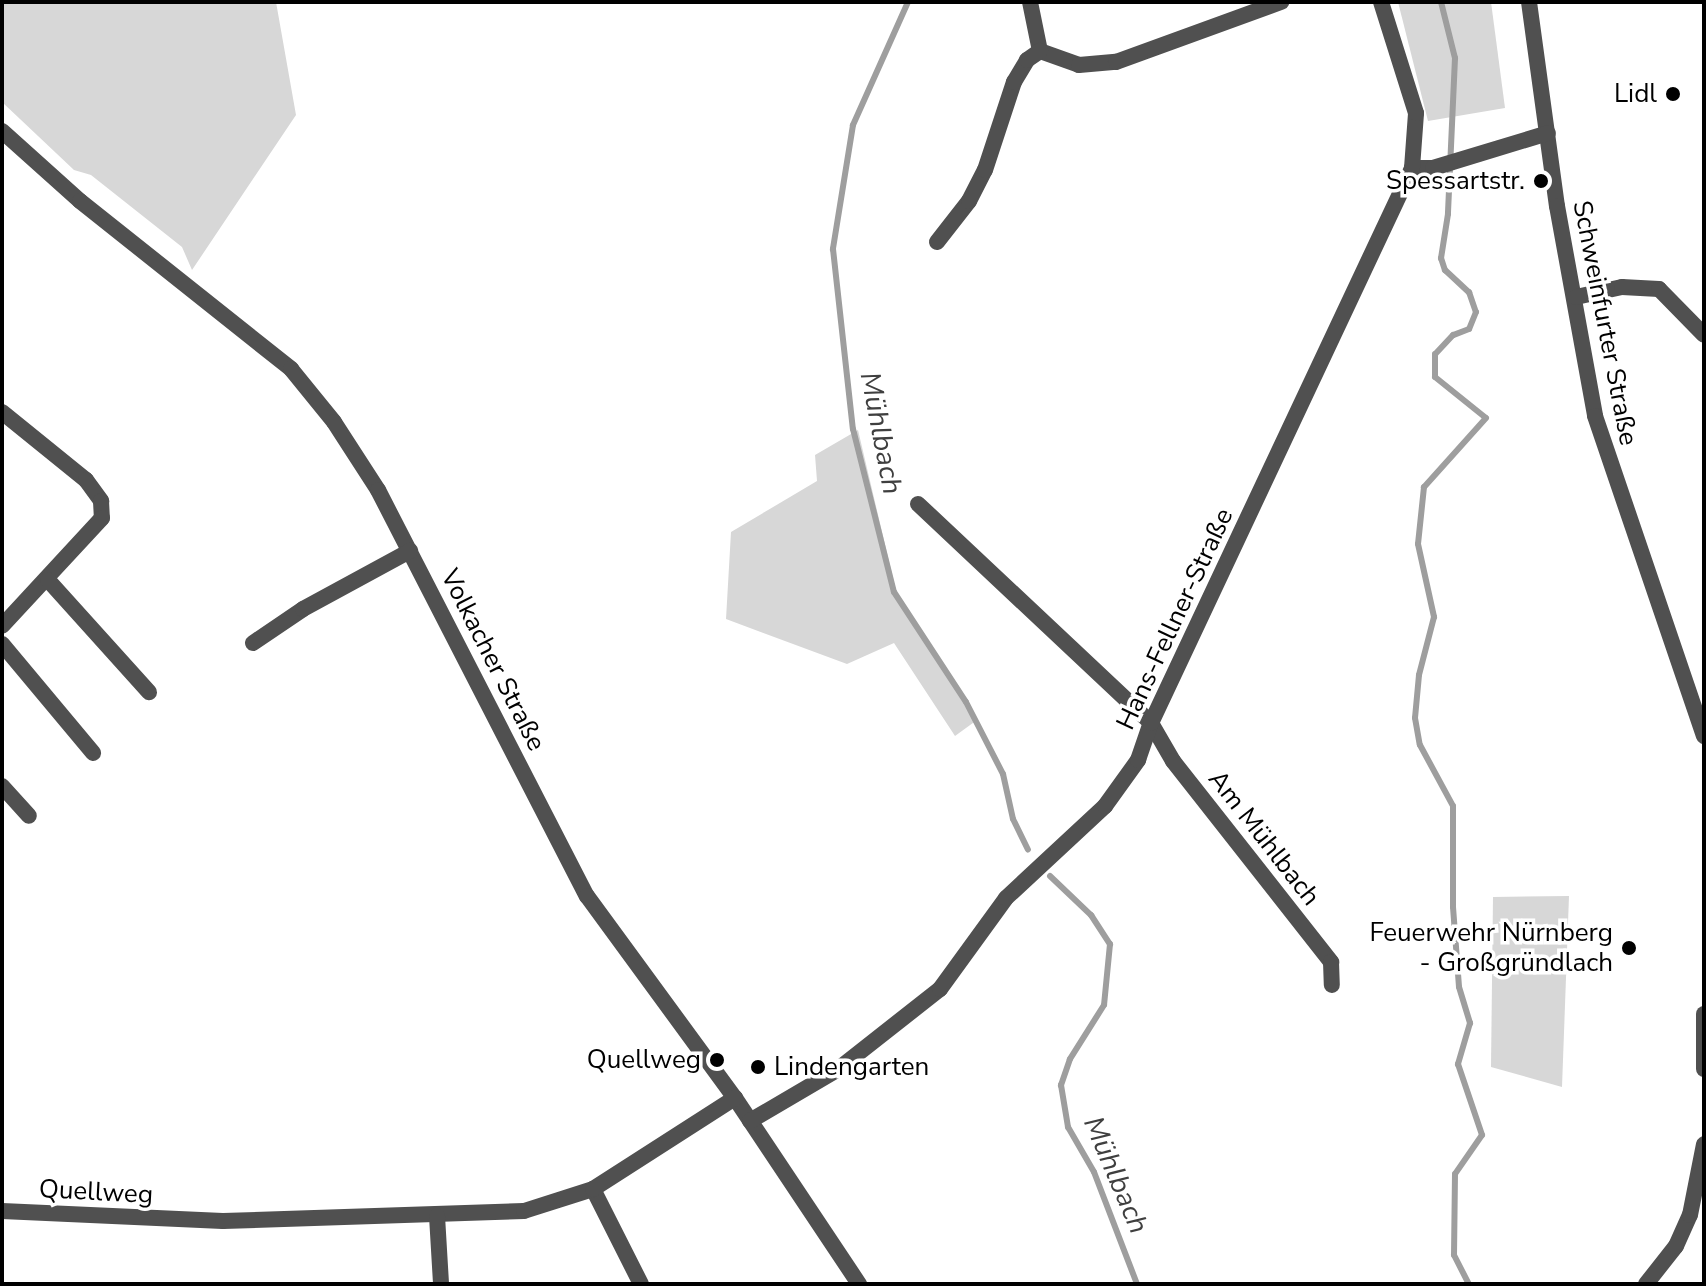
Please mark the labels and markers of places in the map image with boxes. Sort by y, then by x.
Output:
place label: Lidl [1614,78,1657,110]
marker: Lidl [1664,85,1682,103]
place label: Spessartstr. [1386,165,1525,197]
marker: Spessartstr. [1532,172,1550,190]
place label: Feuerwehr Nürnberg - Großgründlach [1369,917,1613,978]
marker: Feuerwehr Nürnberg - Großgründlach [1620,939,1638,957]
place label: Quellweg [587,1044,701,1076]
marker: Quellweg [708,1051,726,1069]
place label: Lindengarten [774,1051,929,1083]
marker: Lindengarten [749,1058,767,1076]

